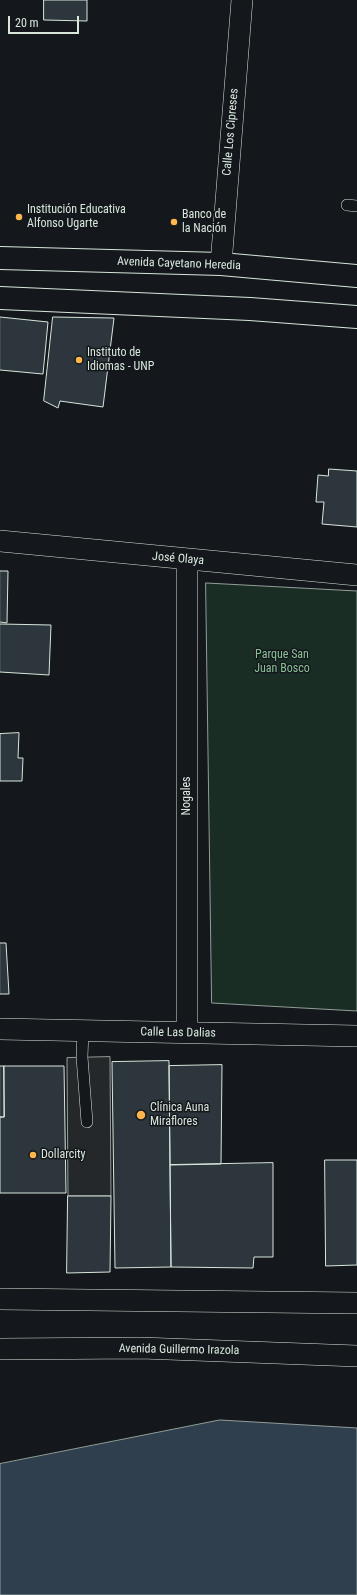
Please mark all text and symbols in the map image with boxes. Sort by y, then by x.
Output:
scale bar [10,8,81,34]
text: 20 m [15,16,39,30]
street label: Calle Los Cipreses [220,88,242,176]
place label: Institución Educativa Alfonso Ugarte [27,203,126,231]
place label: Banco de la Nación [182,208,227,236]
marker: Institución Educativa Alfonso Ugarte [14,212,24,222]
marker: Banco de la Nación [169,217,179,227]
street label: Avenida Cayetano Heredia [117,255,241,273]
place label: Instituto de Idiomas - UNP [87,346,154,374]
marker: Instituto de Idiomas - UNP [74,355,84,365]
street label: José Olaya [151,550,205,568]
park label: Parque San Juan Bosco [254,648,310,676]
street label: Nogales [180,777,194,815]
street label: Calle Las Dalias [140,1025,216,1041]
place label: Clínica Auna Miraflores [150,1101,209,1129]
marker: Clínica Auna Miraflores [135,1109,147,1121]
place label: Dollarcity [41,1148,86,1162]
marker: Dollarcity [28,1150,38,1160]
street label: Avenida Guillermo Irazola [119,1342,239,1358]

